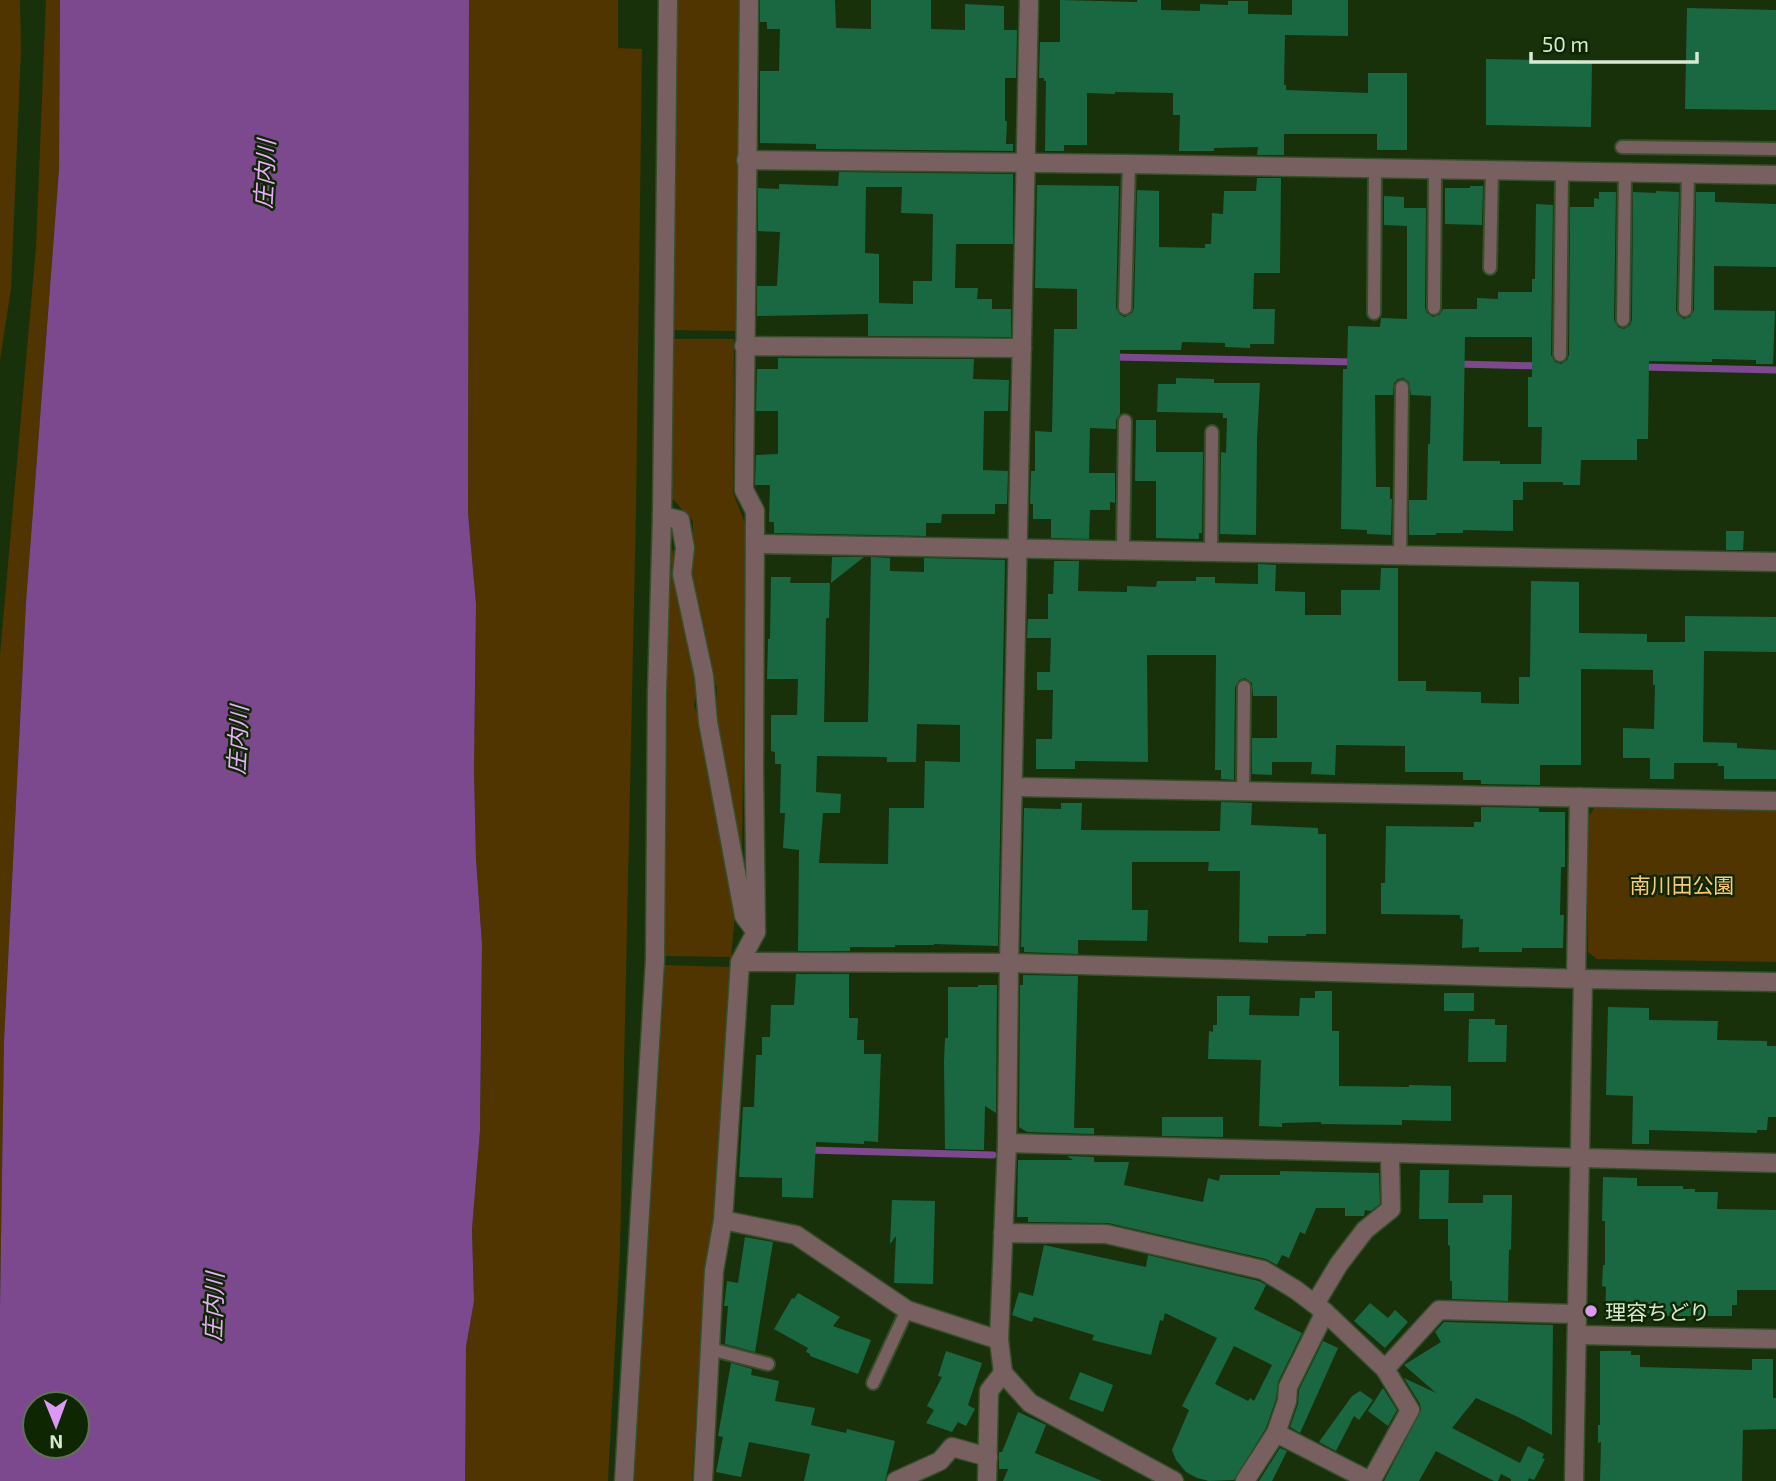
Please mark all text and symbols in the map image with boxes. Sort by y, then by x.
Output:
scale bar [1531,21,1697,65]
text: 50 m [1542,31,1589,56]
water label: 庄内川 [248,136,280,209]
water label: 庄内川 [221,702,253,775]
park label: 南川田公園 [1630,872,1735,897]
water label: 庄内川 [198,1269,228,1342]
place label: 理容ちどり [1605,1299,1710,1324]
marker: 理容ちどり [1583,1303,1599,1319]
north arrow [21,1390,91,1460]
text: N [49,1431,63,1454]

